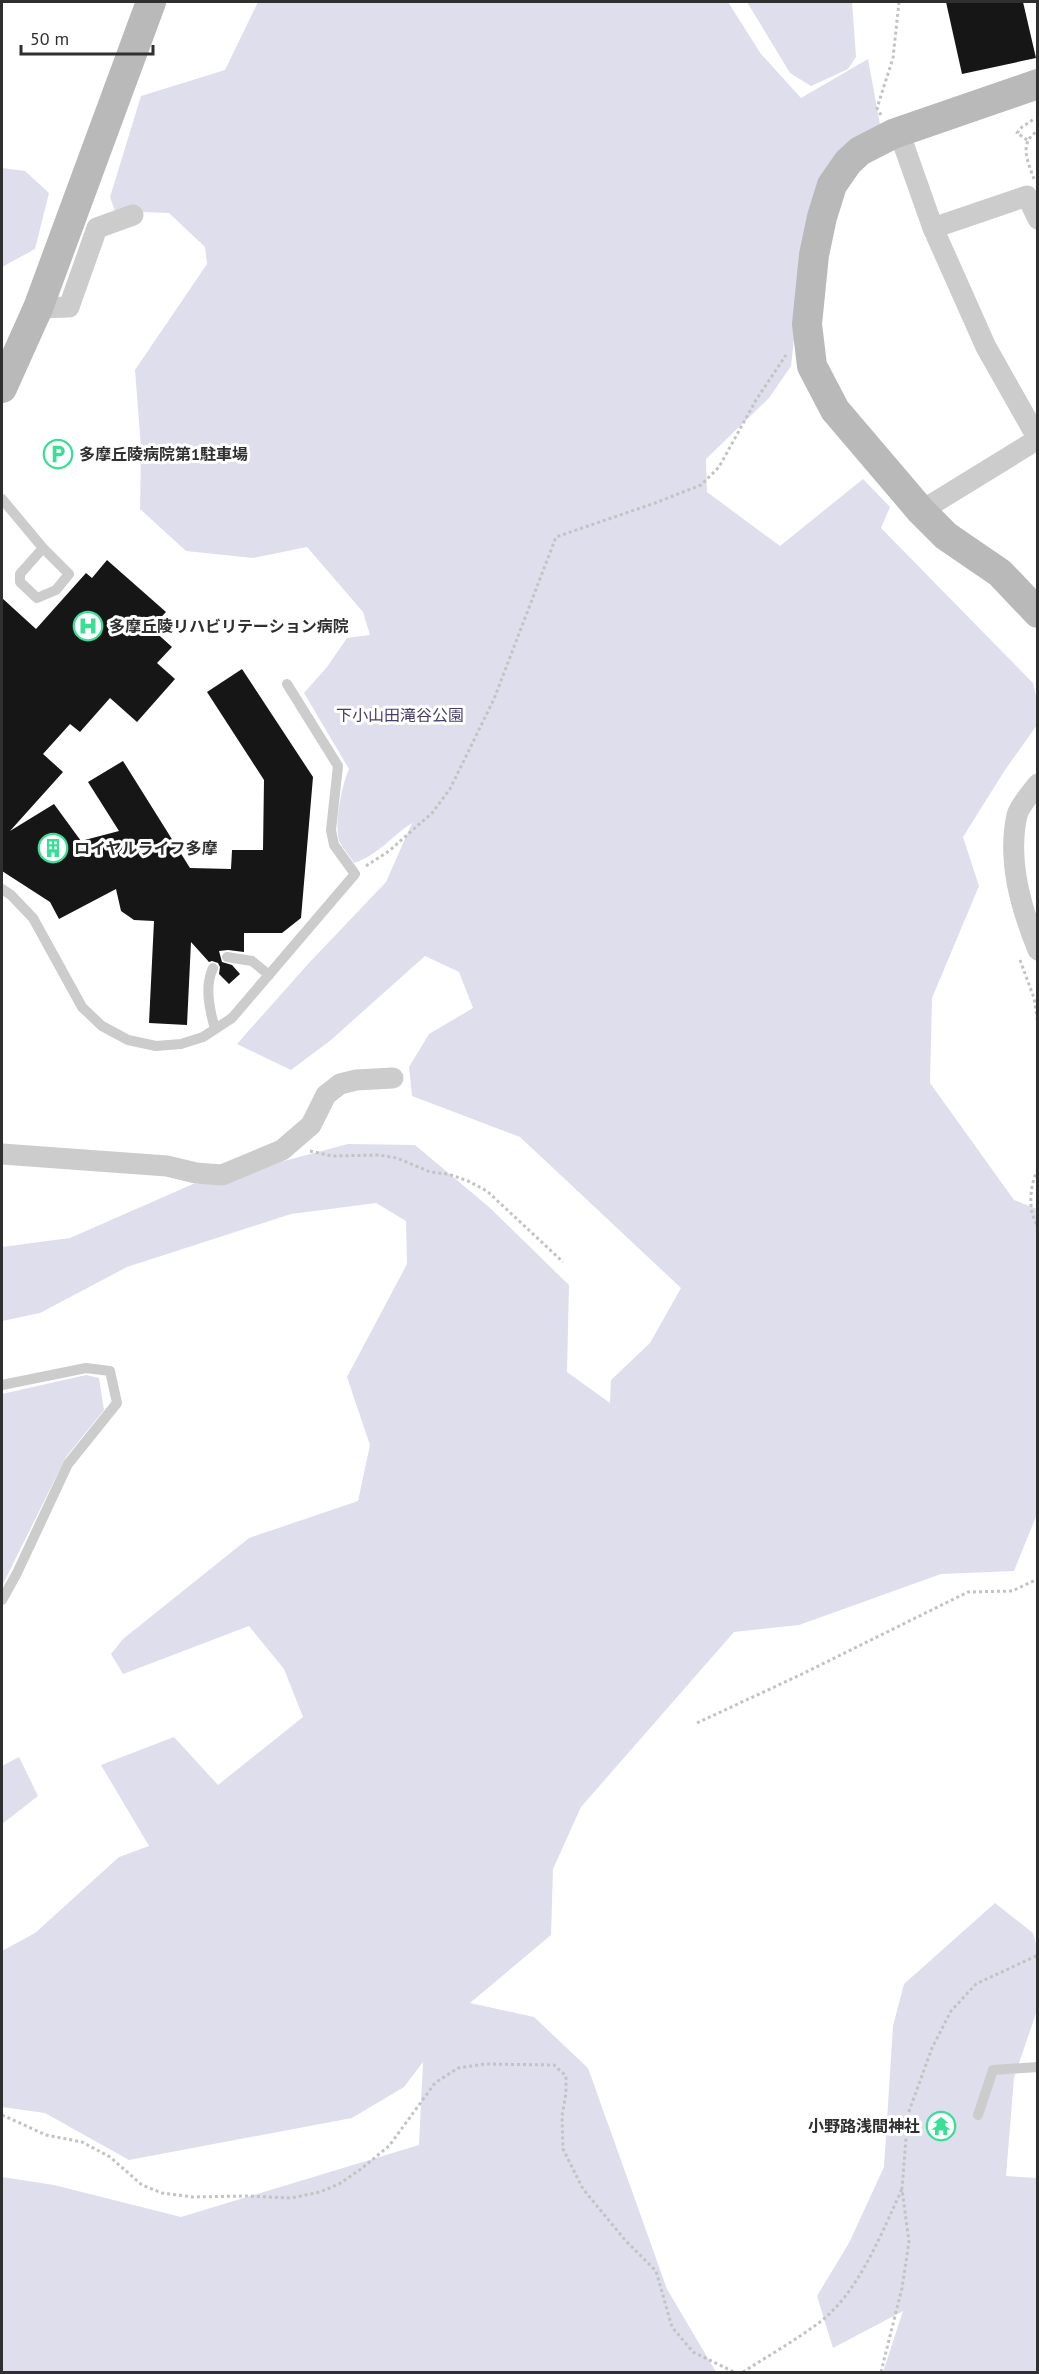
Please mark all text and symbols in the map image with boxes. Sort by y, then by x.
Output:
scale bar [21,18,153,56]
text: 50 m [30,27,69,50]
parking icon: 多摩丘陵病院第1駐車場 [42,438,74,470]
place label: 多摩丘陵病院第1駐車場 [79,444,248,464]
hospital icon: 多摩丘陵リハビリテーション病院 [72,610,104,642]
place label: 多摩丘陵リハビリテーション病院 [109,616,349,636]
park label: 下小山田滝谷公園 [336,705,464,725]
building icon: ロイヤルライフ多摩 [37,832,69,864]
place label: ロイヤルライフ多摩 [74,838,218,858]
temple icon: 小野路浅間神社 [925,2110,957,2142]
place label: 小野路浅間神社 [808,2116,920,2136]

